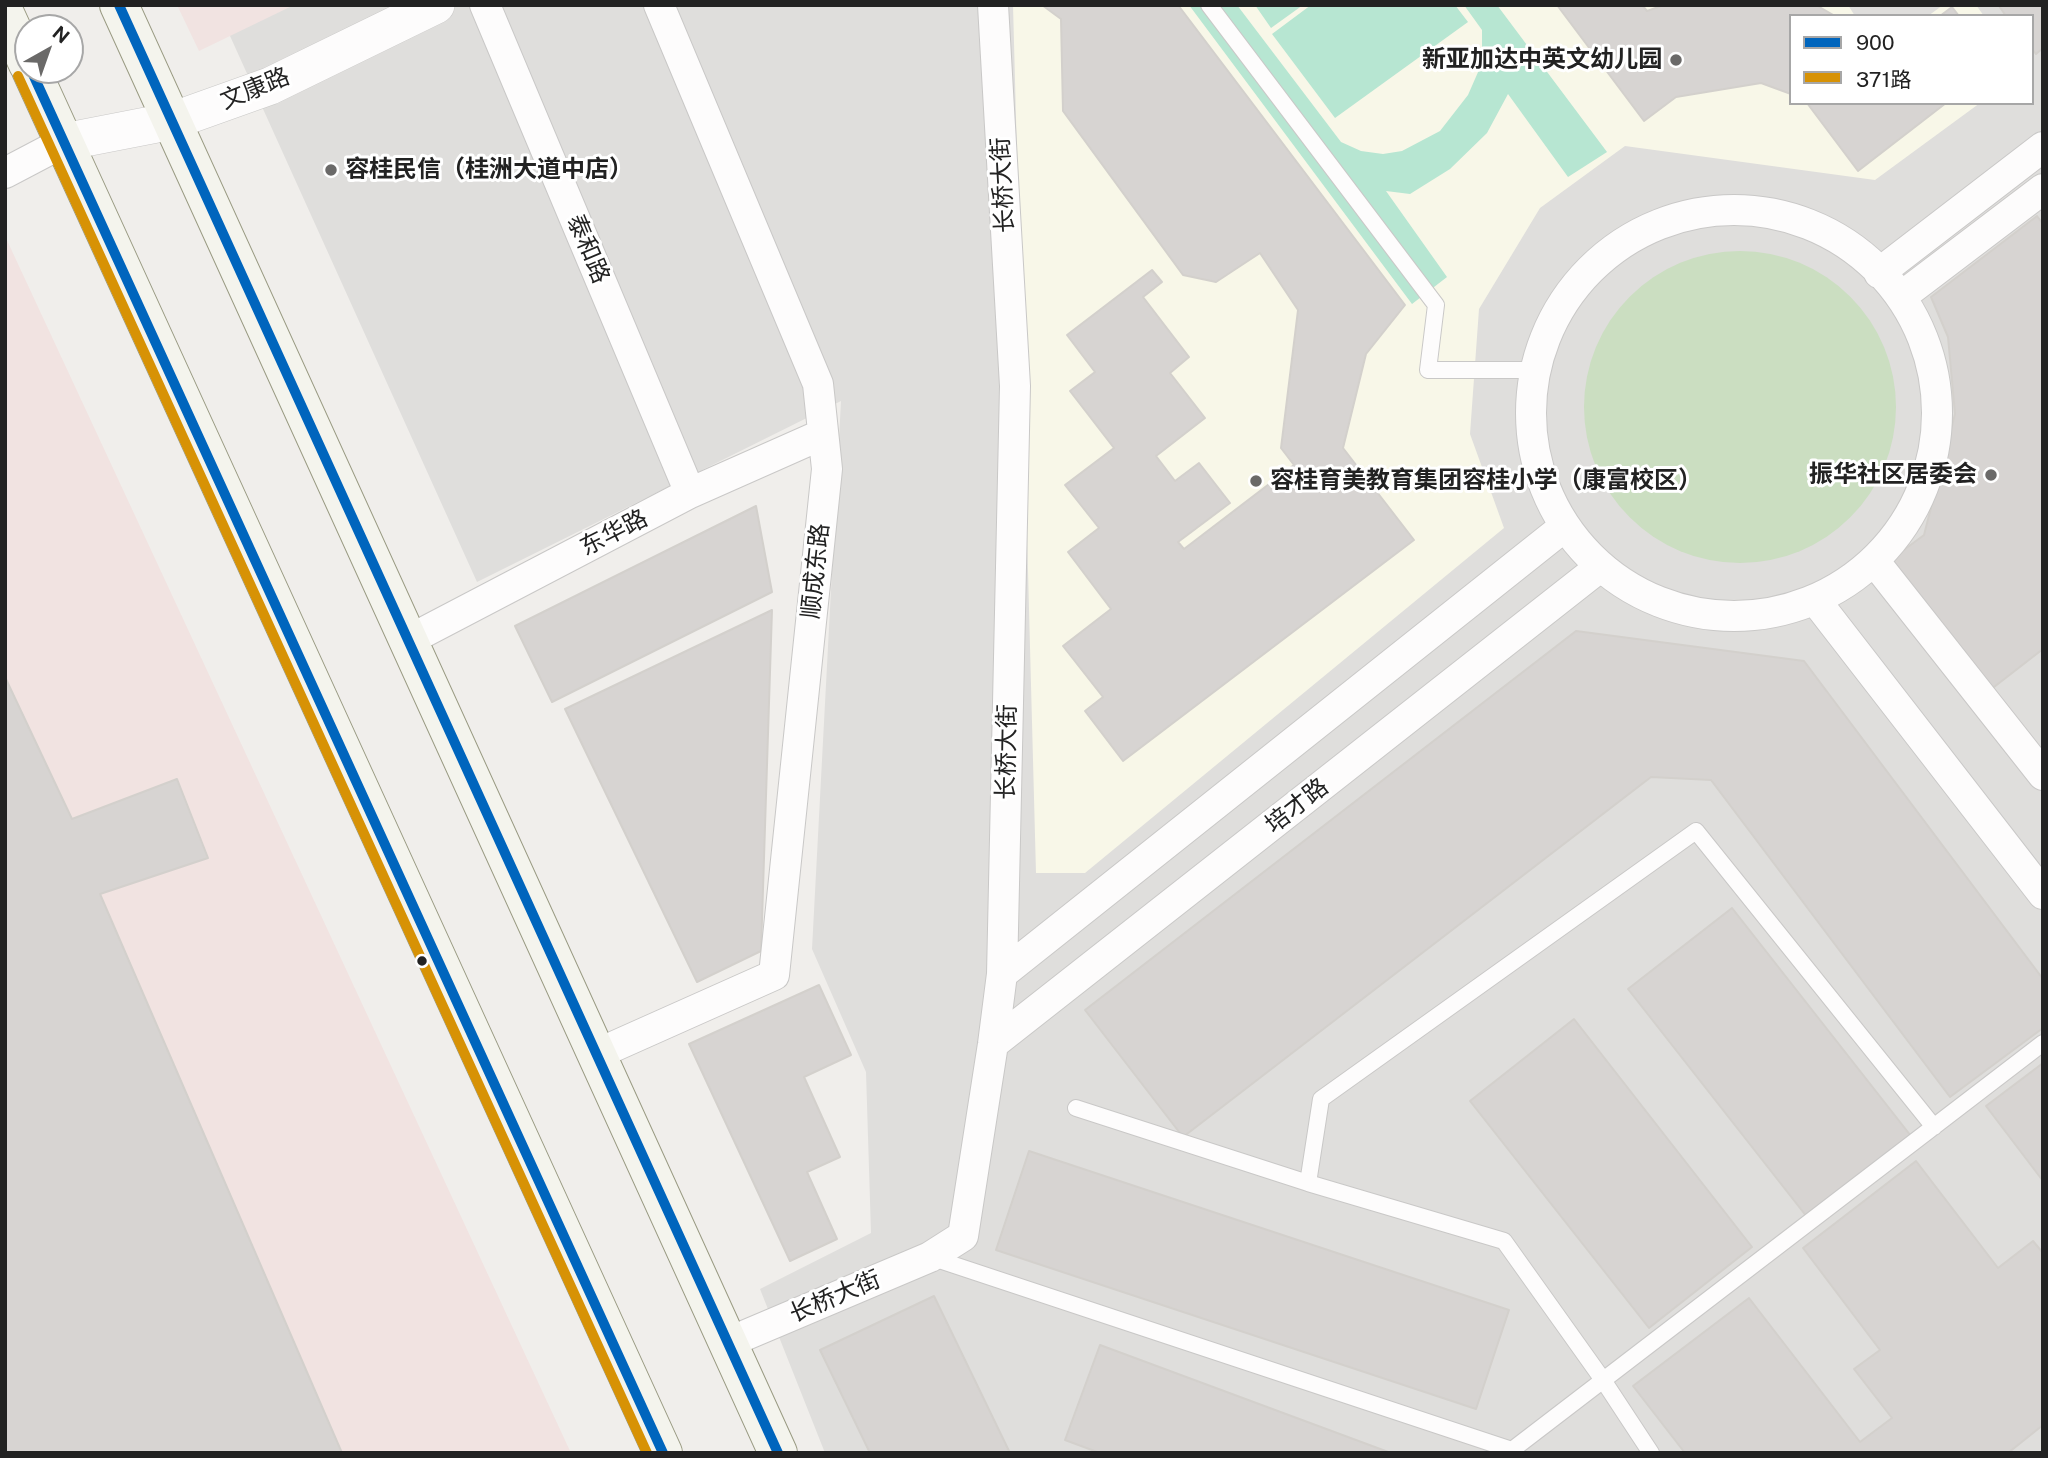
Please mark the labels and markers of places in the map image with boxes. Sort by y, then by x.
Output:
place label: 新亚加达中英文幼儿园 [1422,46,1662,74]
marker: 新亚加达中英文幼儿园 [1668,52,1684,68]
place label: 容桂民信（桂洲大道中店） [345,156,633,184]
marker: 容桂民信（桂洲大道中店） [323,162,339,178]
place label: 振华社区居委会 [1809,461,1977,489]
place label: 容桂育美教育集团容桂小学（康富校区） [1270,467,1702,495]
marker: 振华社区居委会 [1983,467,1999,483]
marker: 容桂育美教育集团容桂小学（康富校区） [1248,473,1264,489]
unlabelled marker [415,954,429,968]

